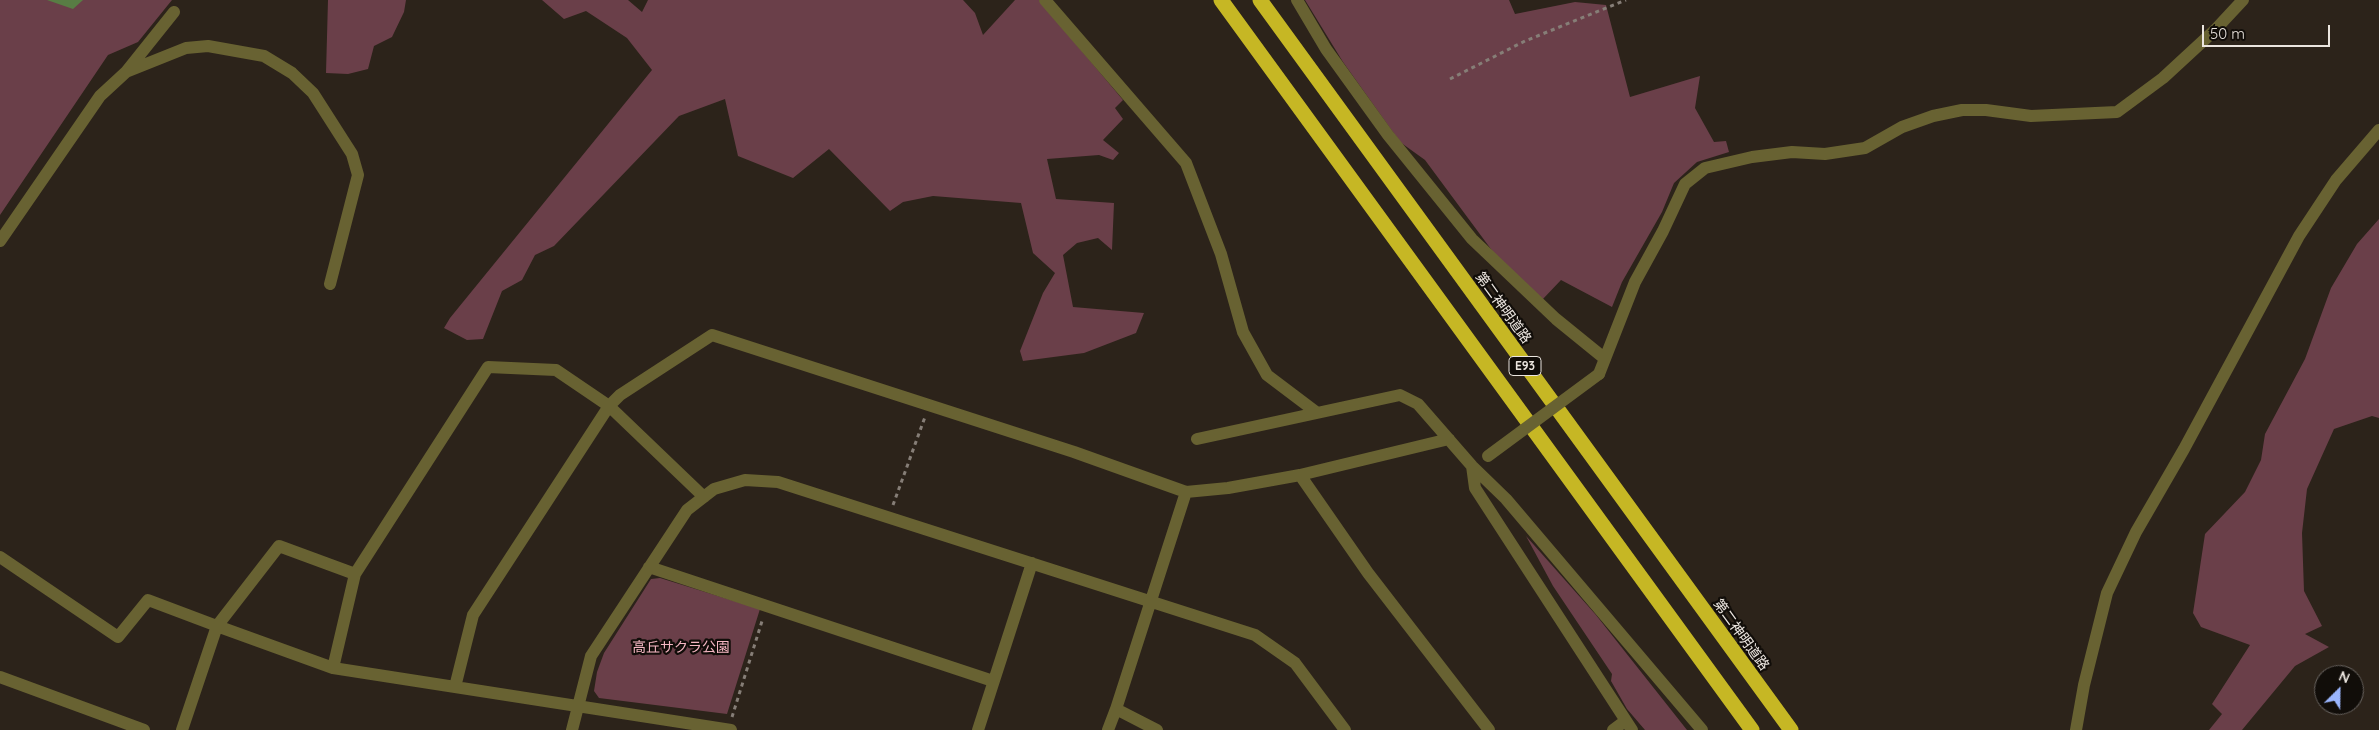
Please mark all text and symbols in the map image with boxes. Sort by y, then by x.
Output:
scale bar [2204,15,2332,47]
text: 50 m [2210,24,2245,43]
street label: 第二神明道路 [1472,269,1534,347]
road number: E93 [1509,356,1541,376]
street label: 第二神明道路 [1710,596,1772,674]
park label: 高丘サクラ公園 [632,640,730,656]
north arrow [2314,665,2364,715]
text: N [2336,667,2353,687]

